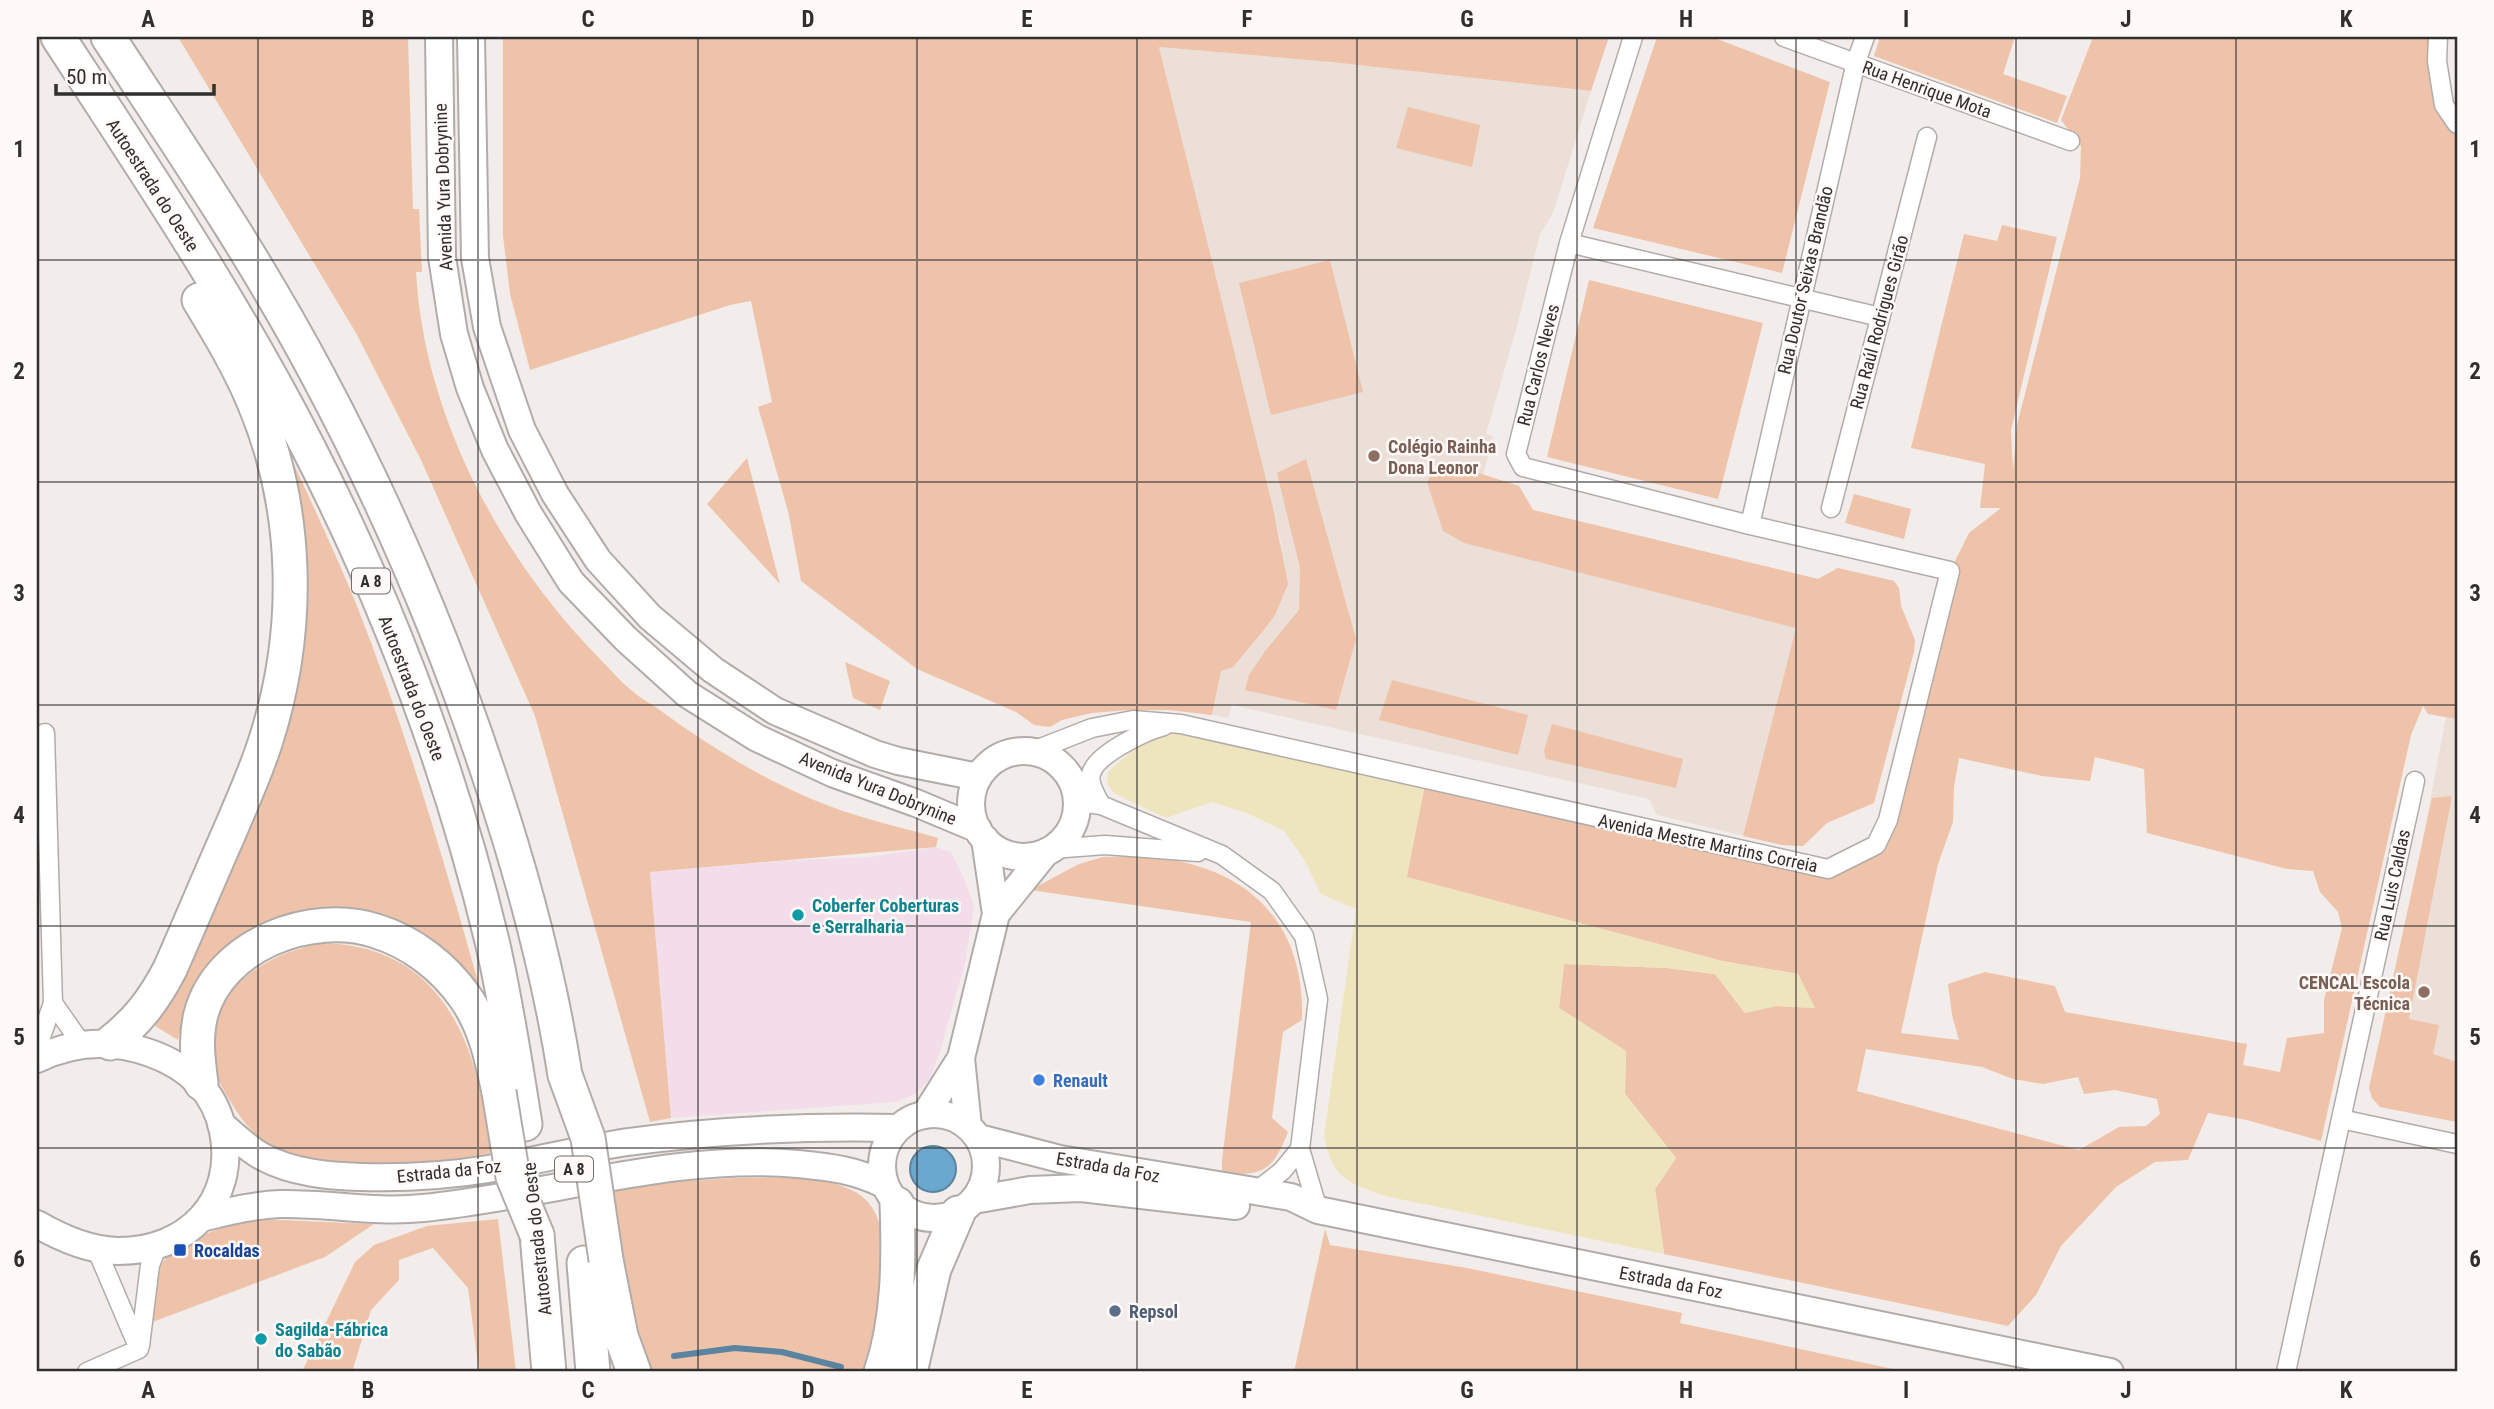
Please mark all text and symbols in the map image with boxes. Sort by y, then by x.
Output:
text: A [141,6,155,33]
text: B [362,6,374,33]
text: C [581,6,595,33]
text: D [802,6,815,33]
text: E [1021,6,1033,33]
text: F [1242,6,1253,33]
text: G [1460,6,1474,33]
text: H [1679,6,1693,33]
text: I [1903,6,1909,33]
text: J [2120,6,2132,33]
text: K [2340,6,2353,33]
scale bar [56,52,214,96]
street label: Rua Henrique Mota [1860,56,1994,122]
text: 50 m [66,65,107,89]
street label: Avenida Yura Dobrynine [430,103,456,271]
street label: Autoestrada do Oeste [102,115,204,255]
text: 1 [13,136,25,163]
text: 1 [2469,136,2481,163]
street label: Rua Doutor Seixas Brandão [1773,184,1837,376]
street label: Rua Raúl Rodrigues Girão [1846,233,1912,411]
street label: Rua Carlos Neves [1513,302,1563,428]
text: 2 [13,358,25,385]
text: 2 [2469,358,2481,385]
place label: Colégio Rainha Dona Leonor [1388,436,1496,478]
marker: Colégio Rainha Dona Leonor [1366,448,1382,464]
road number: A 8 [352,568,390,594]
text: 3 [13,580,25,607]
text: 3 [2469,580,2481,607]
street label: Autoestrada do Oeste [375,612,449,764]
street label: Avenida Yura Dobrynine [796,747,960,829]
text: 4 [13,802,25,829]
text: 4 [2469,802,2481,829]
street label: Avenida Mestre Martins Correia [1596,809,1820,877]
street label: Rua Luis Caldas [2370,828,2414,942]
place label: Coberfer Coberturas e Serralharia [812,895,959,937]
marker: Coberfer Coberturas e Serralharia [790,907,806,923]
place label: CENCAL Escola Técnica [2299,972,2410,1014]
marker: CENCAL Escola Técnica [2416,984,2432,1000]
text: 5 [13,1024,25,1051]
text: 5 [2469,1024,2481,1051]
place label: Renault [1053,1070,1108,1091]
marker: Renault [1031,1072,1047,1088]
street label: Estrada da Foz [1055,1148,1162,1186]
street label: Estrada da Foz [396,1155,502,1187]
road number: A 8 [555,1156,593,1182]
street label: Autoestrada do Oeste [519,1161,555,1317]
place label: Rocaldas [194,1240,260,1261]
marker: Rocaldas [172,1242,188,1258]
text: 6 [13,1246,25,1273]
text: 6 [2469,1246,2481,1273]
street label: Estrada da Foz [1618,1262,1725,1302]
place label: Repsol [1129,1301,1178,1322]
marker: Repsol [1107,1303,1123,1319]
place label: Sagilda-Fábrica do Sabão [275,1319,388,1361]
marker: Sagilda-Fábrica do Sabão [253,1331,269,1347]
text: A [141,1377,155,1404]
text: B [362,1377,374,1404]
text: C [581,1377,595,1404]
text: D [802,1377,815,1404]
text: E [1021,1377,1033,1404]
text: F [1242,1377,1253,1404]
text: G [1460,1377,1474,1404]
text: H [1679,1377,1693,1404]
text: I [1903,1377,1909,1404]
text: J [2120,1377,2132,1404]
text: K [2340,1377,2353,1404]

